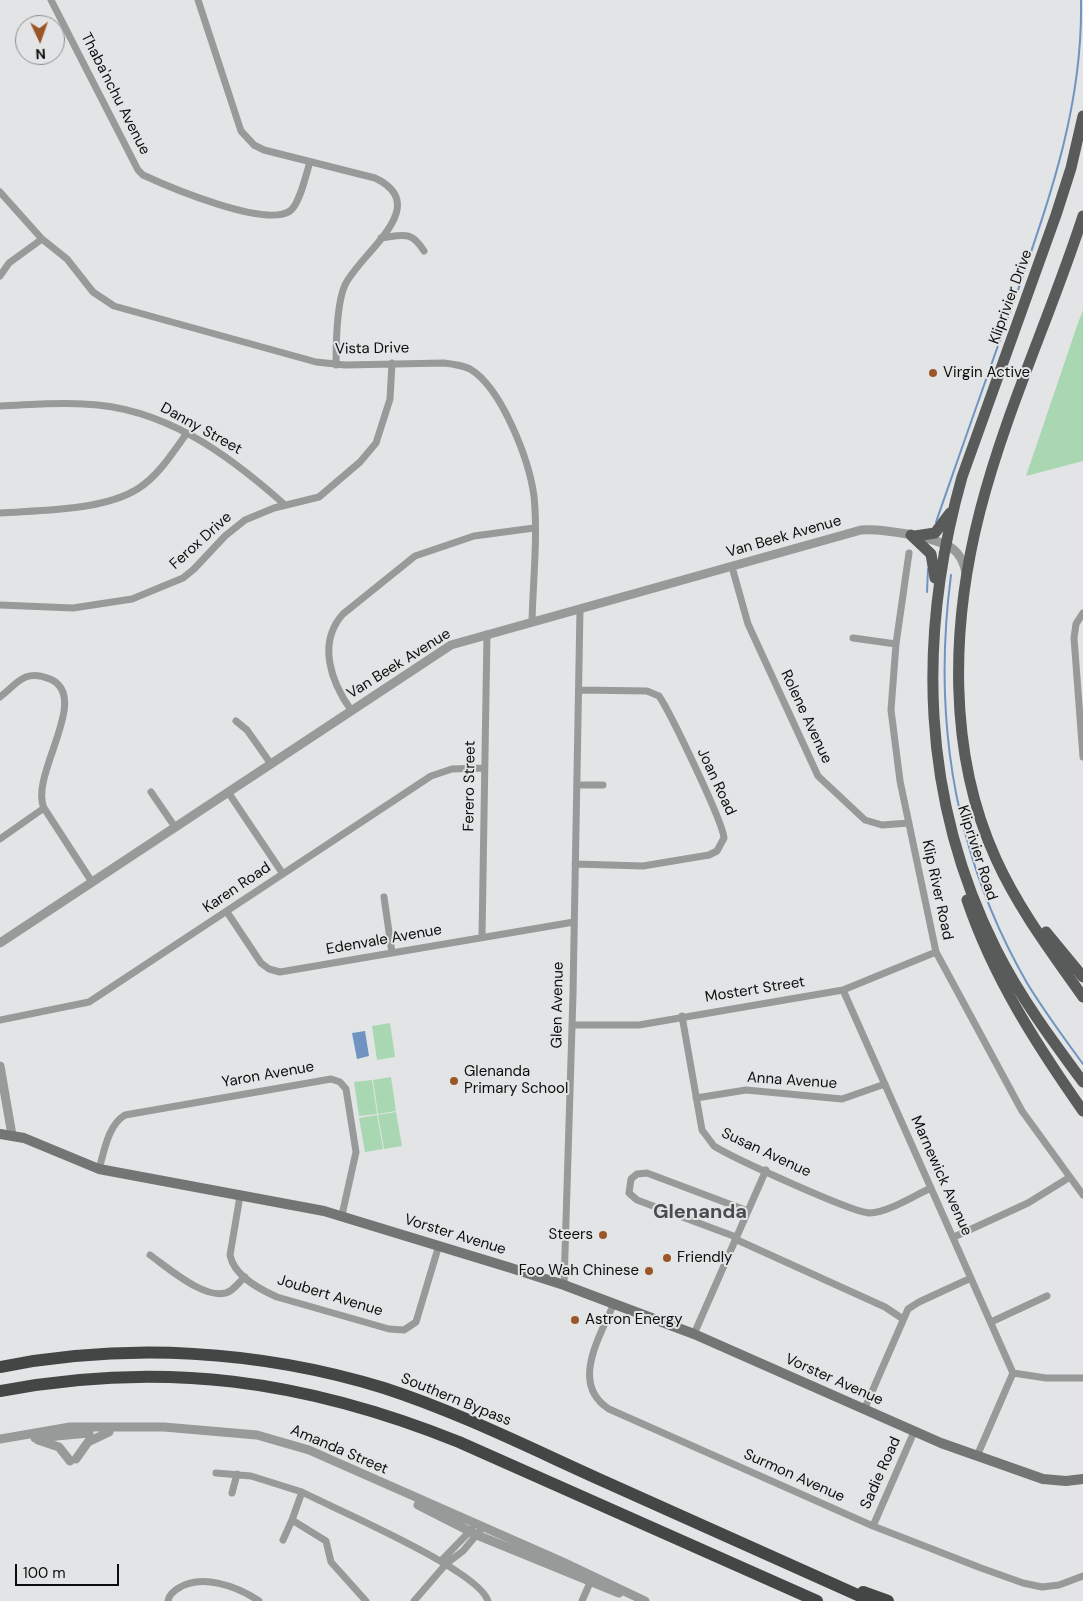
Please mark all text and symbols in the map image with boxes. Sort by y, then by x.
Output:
north arrow [15,15,65,65]
street label: Thaba'nchu Avenue [76,30,154,158]
text: N [35,45,46,63]
street label: Kliprivier Drive [986,247,1036,347]
street label: Vista Drive [335,339,409,359]
place label: Virgin Active [943,364,1030,382]
marker: Virgin Active [927,367,939,379]
street label: Danny Street [157,399,245,459]
street label: Ferox Drive [166,509,236,573]
street label: Van Beek Avenue [725,512,843,562]
street label: Van Beek Avenue [344,625,454,703]
street label: Rolene Avenue [776,667,836,767]
street label: Ferero Street [460,741,480,831]
street label: Joan Road [693,746,739,818]
street label: Kliprivier Road [953,803,1001,903]
street label: Klip River Road [918,838,956,942]
street label: Karen Road [200,859,274,917]
street label: Edenvale Avenue [325,921,443,959]
street label: Glen Avenue [548,961,568,1049]
street label: Mostert Street [704,973,806,1007]
street label: Yaron Avenue [220,1058,316,1092]
place label: Glenanda Primary School [464,1063,568,1098]
street label: Anna Avenue [746,1069,838,1093]
marker: Glenanda Primary School [448,1075,460,1087]
street label: Marnewick Avenue [906,1113,976,1239]
street label: Susan Avenue [718,1124,814,1182]
district label: Glenanda [653,1201,747,1225]
street label: Vorster Avenue [402,1211,508,1259]
place label: Steers [549,1226,593,1244]
marker: Steers [597,1229,609,1241]
place label: Friendly [677,1249,732,1267]
marker: Friendly [661,1252,673,1264]
place label: Foo Wah Chinese [519,1262,639,1280]
marker: Foo Wah Chinese [643,1265,655,1277]
street label: Joubert Avenue [275,1271,385,1321]
place label: Astron Energy [585,1311,682,1329]
marker: Astron Energy [569,1314,581,1326]
street label: Vorster Avenue [782,1350,886,1410]
street label: Southern Bypass [398,1370,514,1430]
street label: Amanda Street [288,1421,390,1479]
street label: Sadie Road [857,1434,905,1512]
street label: Surmon Avenue [741,1446,847,1506]
scale bar [18,1554,121,1586]
text: 100 m [23,1563,66,1583]

